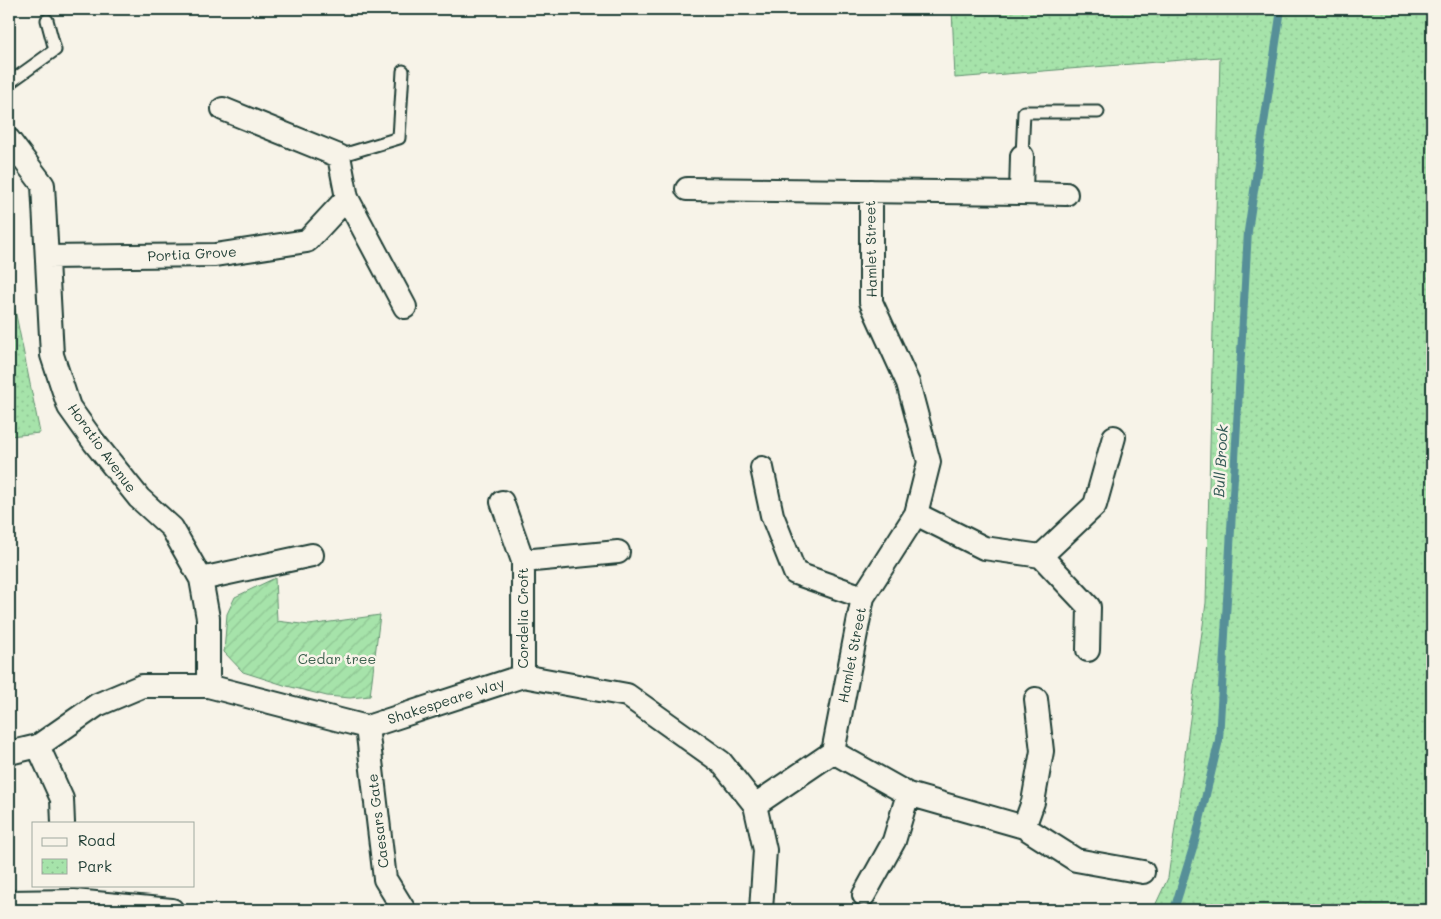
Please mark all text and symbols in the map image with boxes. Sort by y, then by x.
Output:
street label: Hamlet Street [860,200,881,298]
street label: Portia Grove [147,242,237,265]
street label: Horatio Avenue [64,399,141,496]
water label: Bull Brook [1208,423,1232,498]
street label: Cordelia Croft [513,568,532,668]
street label: Hamlet Street [833,605,870,704]
park label: Cedar tree [298,649,376,668]
street label: Shakespeare Way [385,673,507,728]
street label: Caesars Gate [362,773,393,869]
legend [32,822,195,886]
text: Road [78,830,115,850]
text: Park [78,856,112,876]

